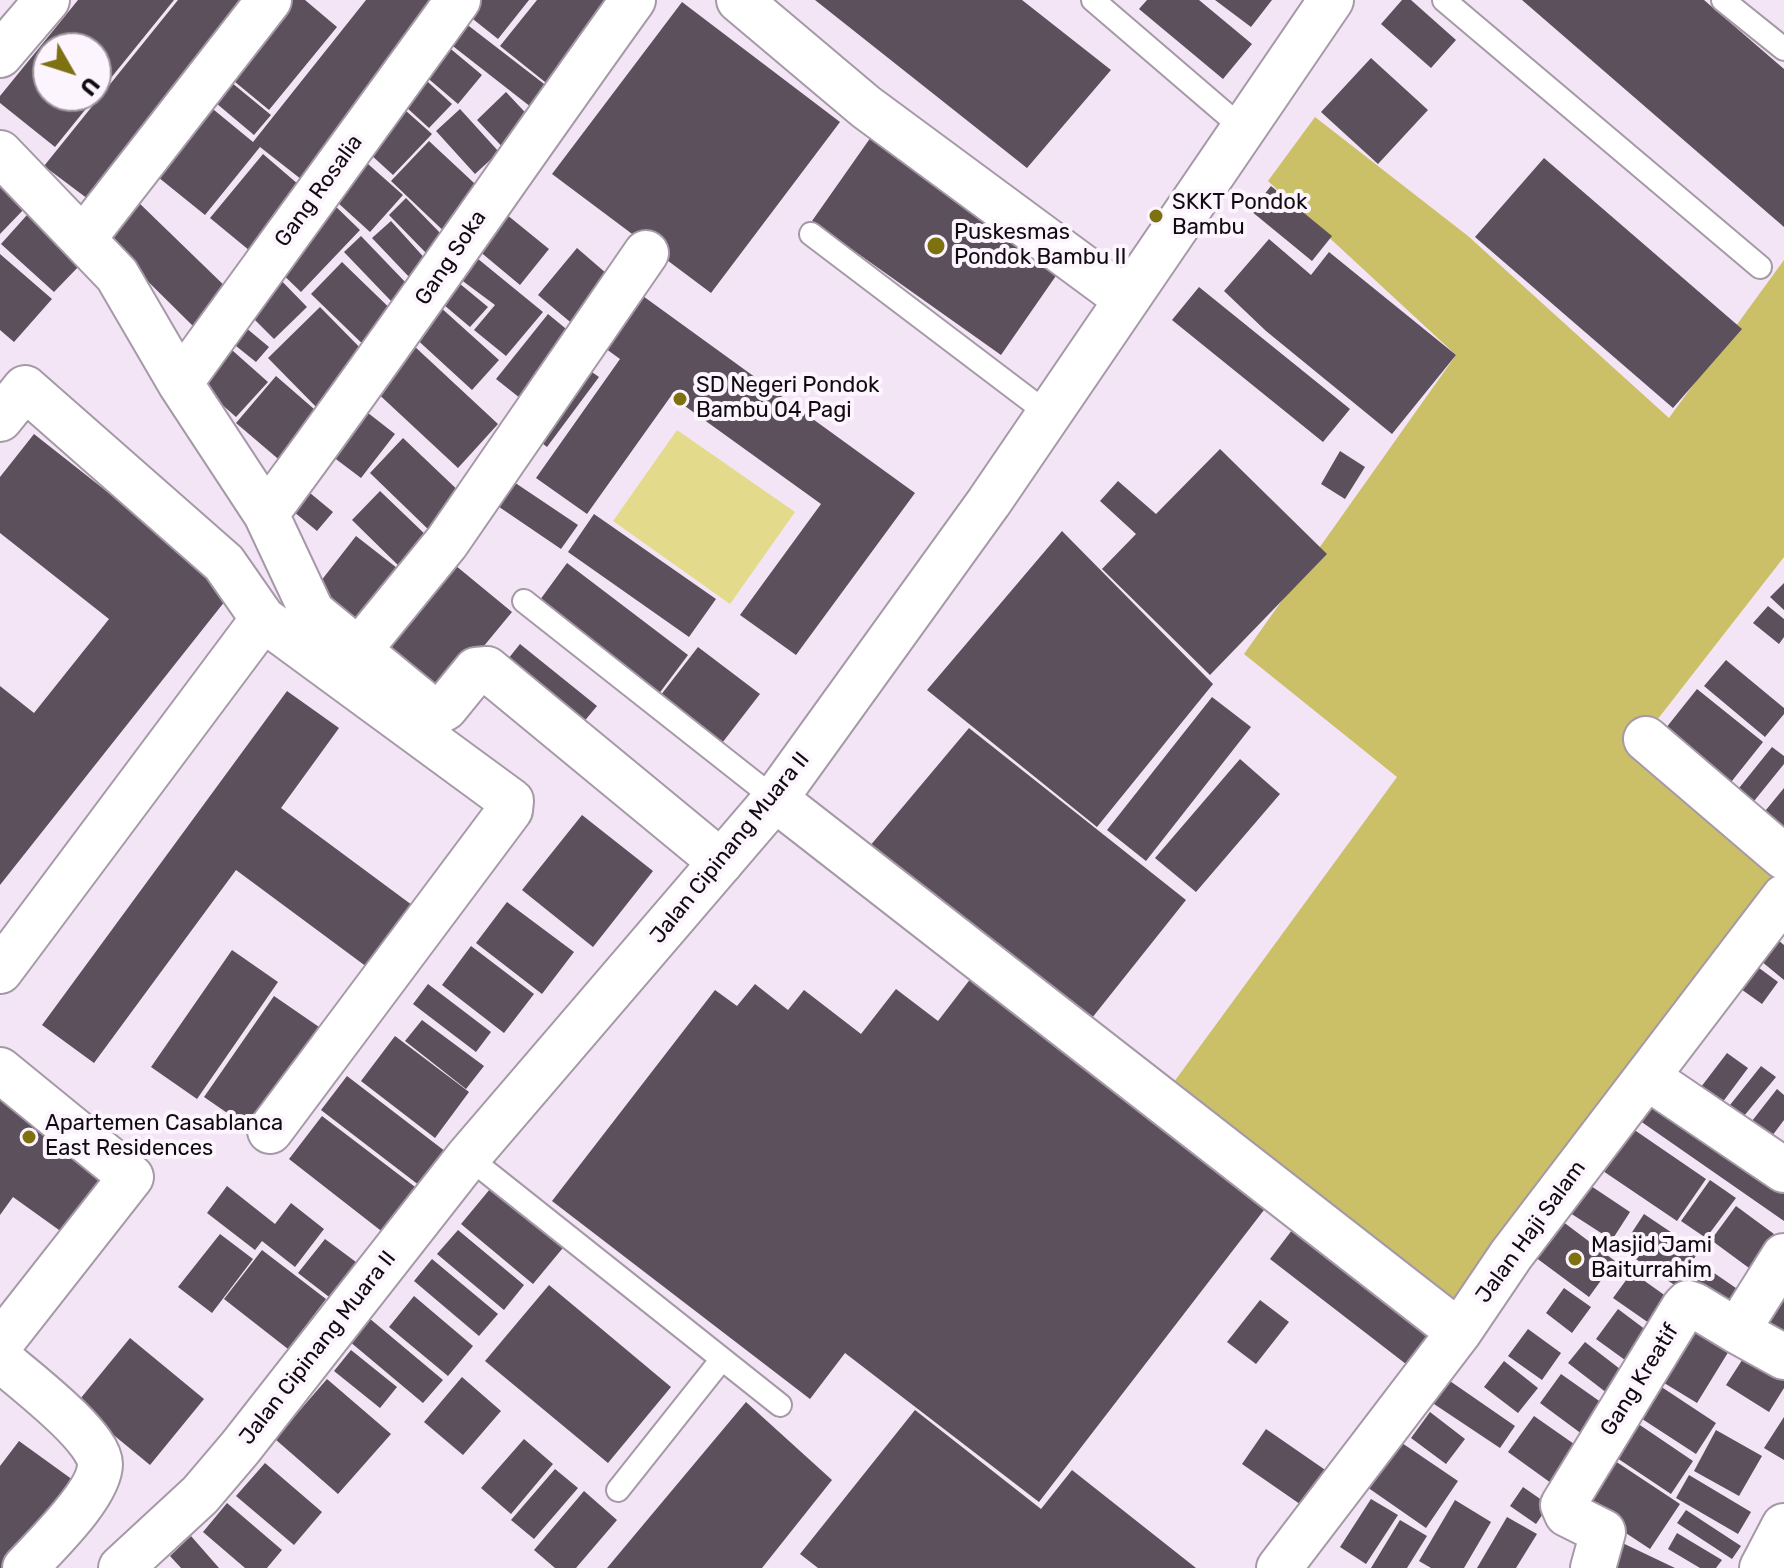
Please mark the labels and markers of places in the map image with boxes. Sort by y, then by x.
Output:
place label: SKKT Pondok Bambu [1172,190,1307,242]
marker: SKKT Pondok Bambu [1147,207,1165,225]
place label: Puskesmas Pondok Bambu II [954,220,1127,272]
marker: Puskesmas Pondok Bambu II [925,235,947,257]
place label: SD Negeri Pondok Bambu 04 Pagi [696,373,879,424]
marker: SD Negeri Pondok Bambu 04 Pagi [671,390,689,408]
place label: Apartemen Casablanca East Residences [45,1111,283,1162]
marker: Apartemen Casablanca East Residences [20,1128,38,1146]
place label: Masjid Jami Baiturrahim [1591,1233,1712,1284]
marker: Masjid Jami Baiturrahim [1566,1250,1584,1268]

